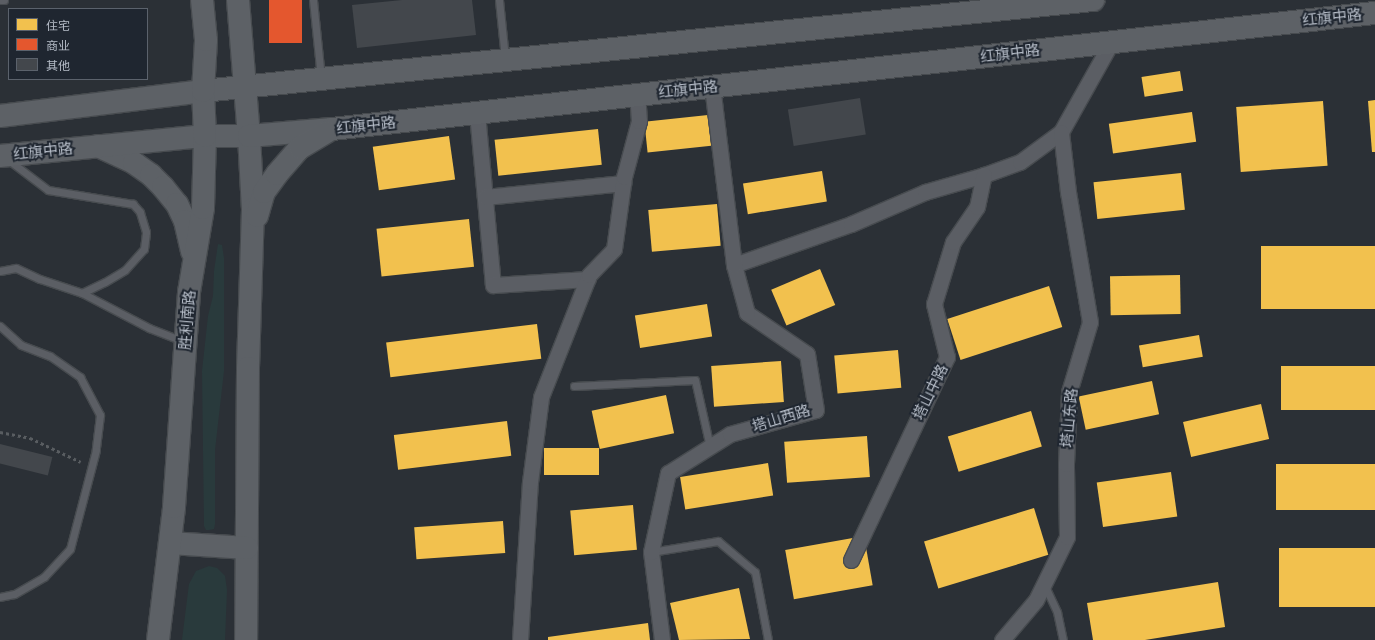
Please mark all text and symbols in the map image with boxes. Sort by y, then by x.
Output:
street label: 红旗中路 [1301,5,1363,29]
legend [8,8,148,80]
text: 住宅 [46,18,70,33]
text: 商业 [46,38,70,53]
street label: 红旗中路 [979,40,1041,66]
text: 其他 [46,58,70,73]
street label: 红旗中路 [657,77,719,101]
street label: 红旗中路 [335,113,397,137]
street label: 红旗中路 [12,139,74,163]
street label: 胜利南路 [175,289,199,351]
street label: 塔山中路 [909,361,951,423]
street label: 塔山东路 [1057,387,1081,449]
street label: 塔山西路 [750,401,812,435]

